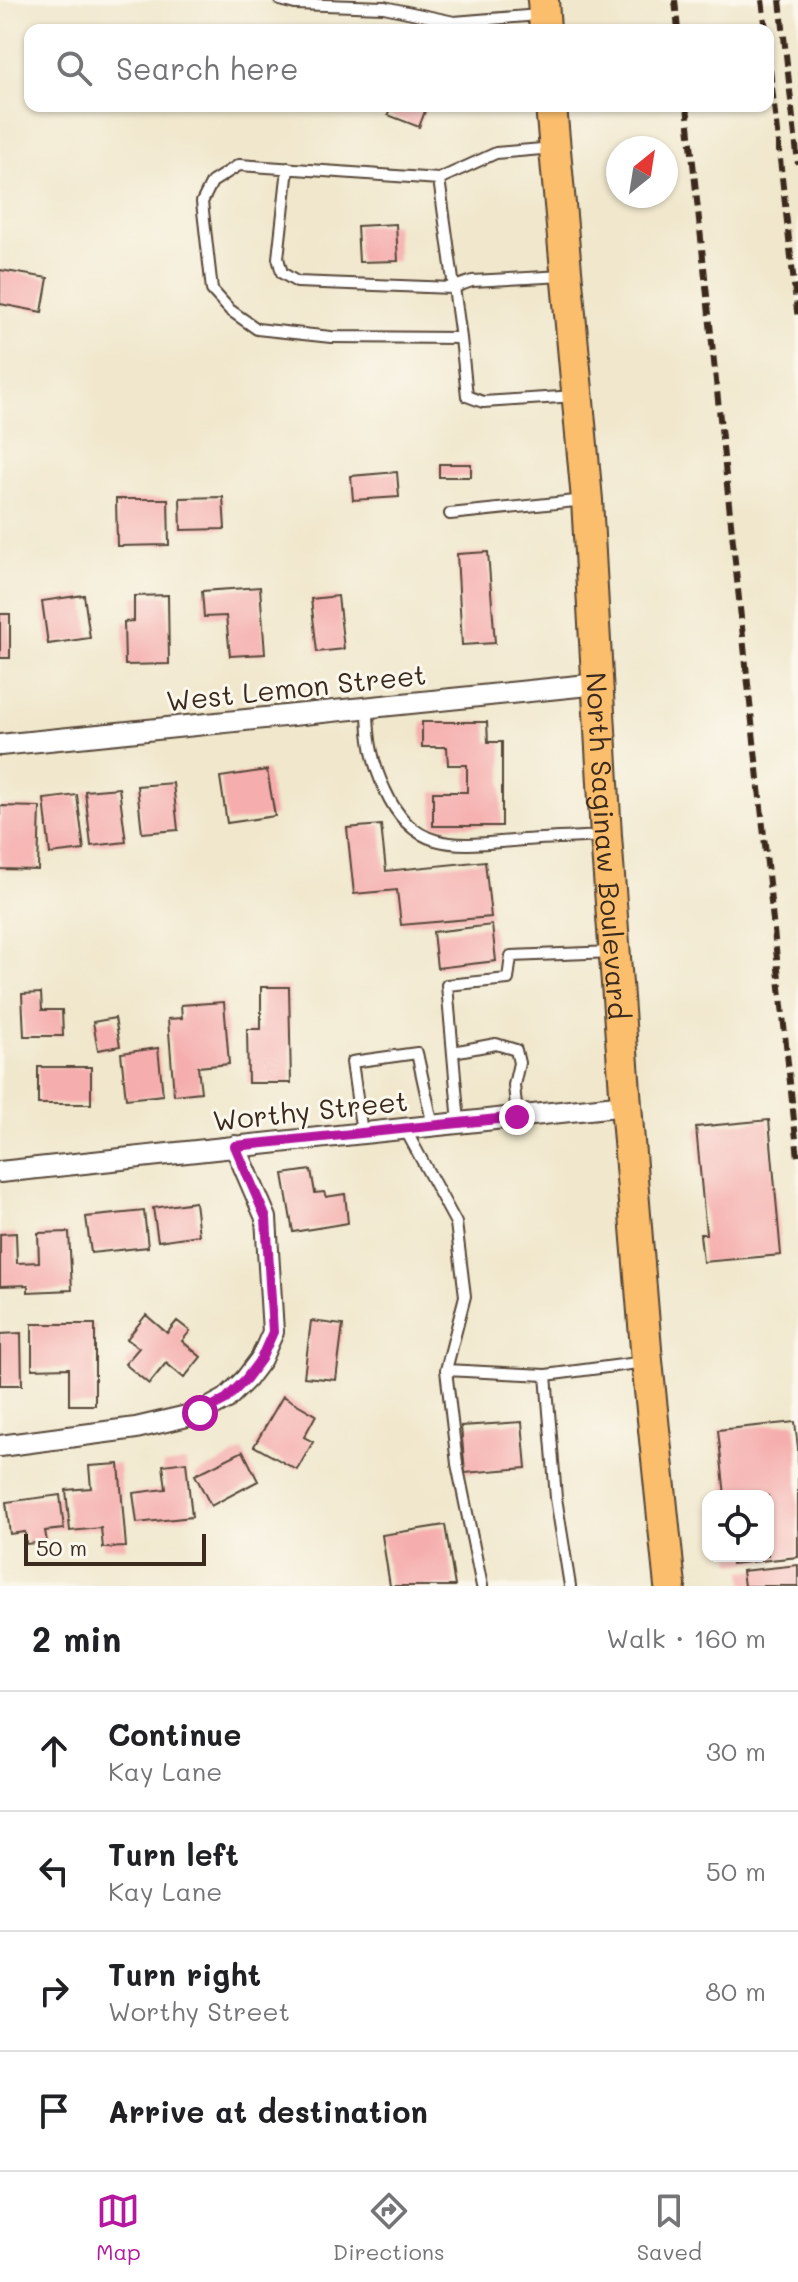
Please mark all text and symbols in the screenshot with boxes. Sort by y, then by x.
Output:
search box [24,24,774,112]
icon: search [52,46,96,90]
text: Search here [116,48,299,88]
north arrow [606,136,678,208]
street label: West Lemon Street [164,655,428,719]
street label: North Saginaw Boulevard [579,671,638,1021]
street label: Worthy Street [211,1082,409,1138]
route end [499,1099,535,1135]
route start [182,1395,218,1431]
map controls [702,1490,774,1562]
button: locate [702,1490,774,1562]
scale bar [24,1530,206,1566]
text: 50 m [36,1533,87,1562]
text: 2 min [32,1616,121,1661]
text: Walk · 160 m [606,1621,766,1655]
text: Continue [108,1714,241,1754]
icon: ahead [32,1729,76,1773]
text: 30 m [706,1734,766,1768]
text: Kay Lane [108,1754,222,1788]
text: Turn left [108,1834,239,1874]
icon: left [32,1849,76,1893]
text: 50 m [706,1854,766,1888]
text: Kay Lane [108,1874,222,1908]
text: Turn right [108,1954,261,1994]
icon: right [32,1969,76,2013]
text: 80 m [705,1974,766,2008]
text: Worthy Street [108,1994,290,2028]
icon: arrive [32,2089,76,2133]
text: Arrive at destination [108,2091,428,2131]
tab: Map [96,2189,141,2266]
tab: Directions [333,2189,445,2266]
tab: Saved [637,2189,702,2266]

